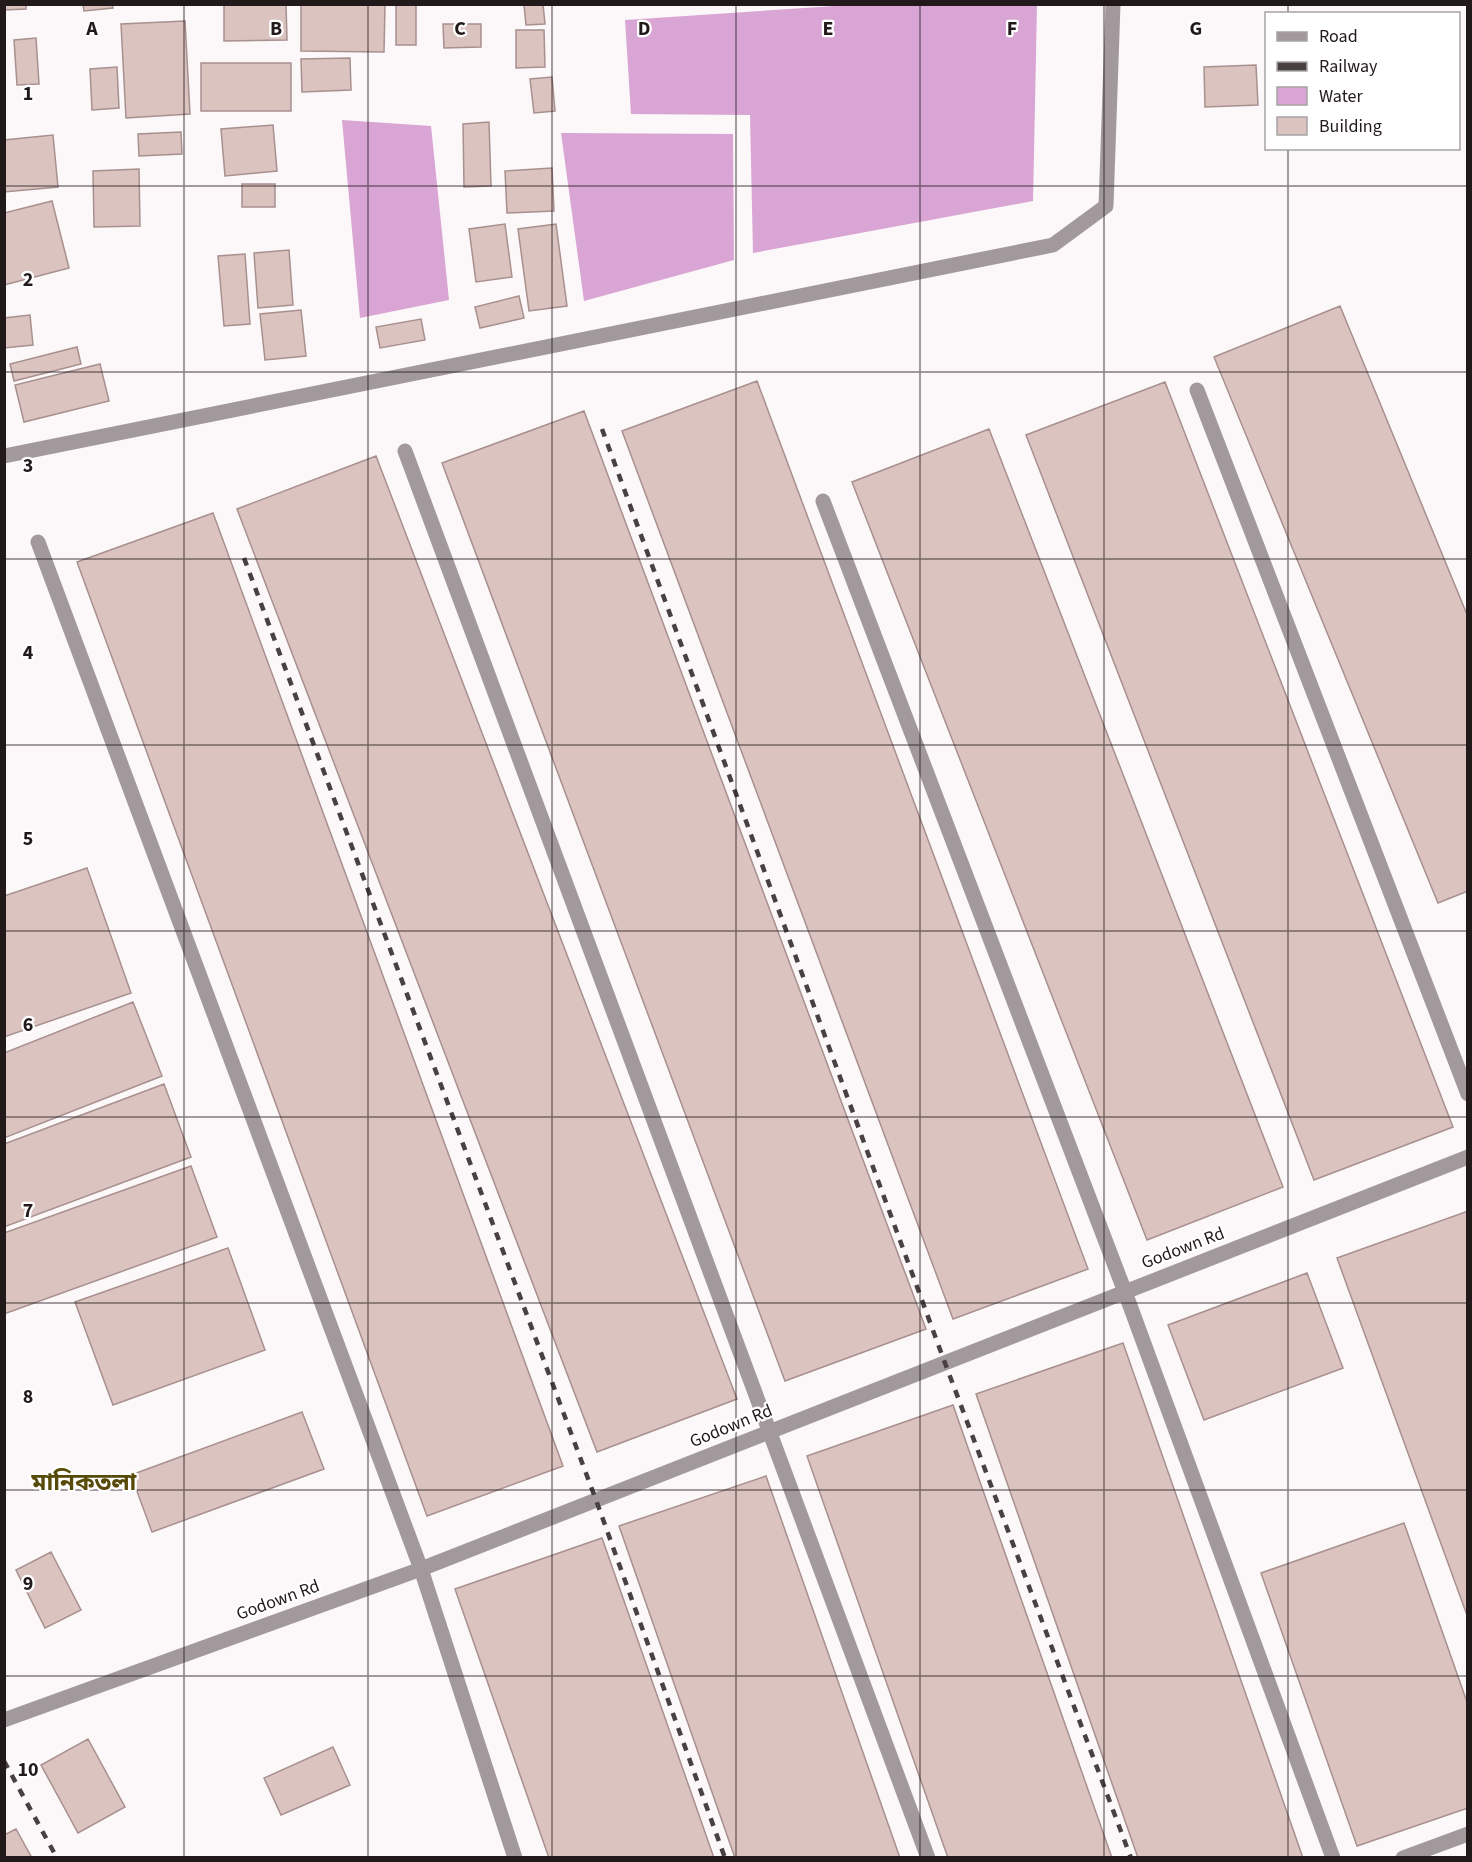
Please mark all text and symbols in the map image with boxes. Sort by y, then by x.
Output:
legend [1265,12,1460,150]
text: A [85,15,98,43]
text: B [270,15,282,43]
text: C [454,15,466,43]
text: D [638,15,650,43]
text: E [823,15,833,43]
text: F [1007,15,1017,43]
text: G [1190,15,1202,43]
text: Road [1319,24,1358,49]
text: Railway [1319,54,1378,79]
text: 1 [23,80,33,108]
text: Water [1319,84,1363,109]
text: Building [1319,114,1382,139]
text: 2 [23,266,33,294]
text: 3 [23,452,33,480]
text: 4 [23,639,34,667]
text: 5 [23,825,33,853]
text: 6 [23,1011,33,1039]
text: 7 [23,1197,33,1225]
street label: Godown Rd [1138,1221,1228,1275]
text: 8 [23,1383,33,1411]
street label: Godown Rd [686,1398,776,1454]
district label: মানিকতলা [31,1465,138,1500]
text: 9 [23,1570,33,1598]
street label: Godown Rd [233,1573,323,1627]
text: 10 [17,1756,39,1784]

